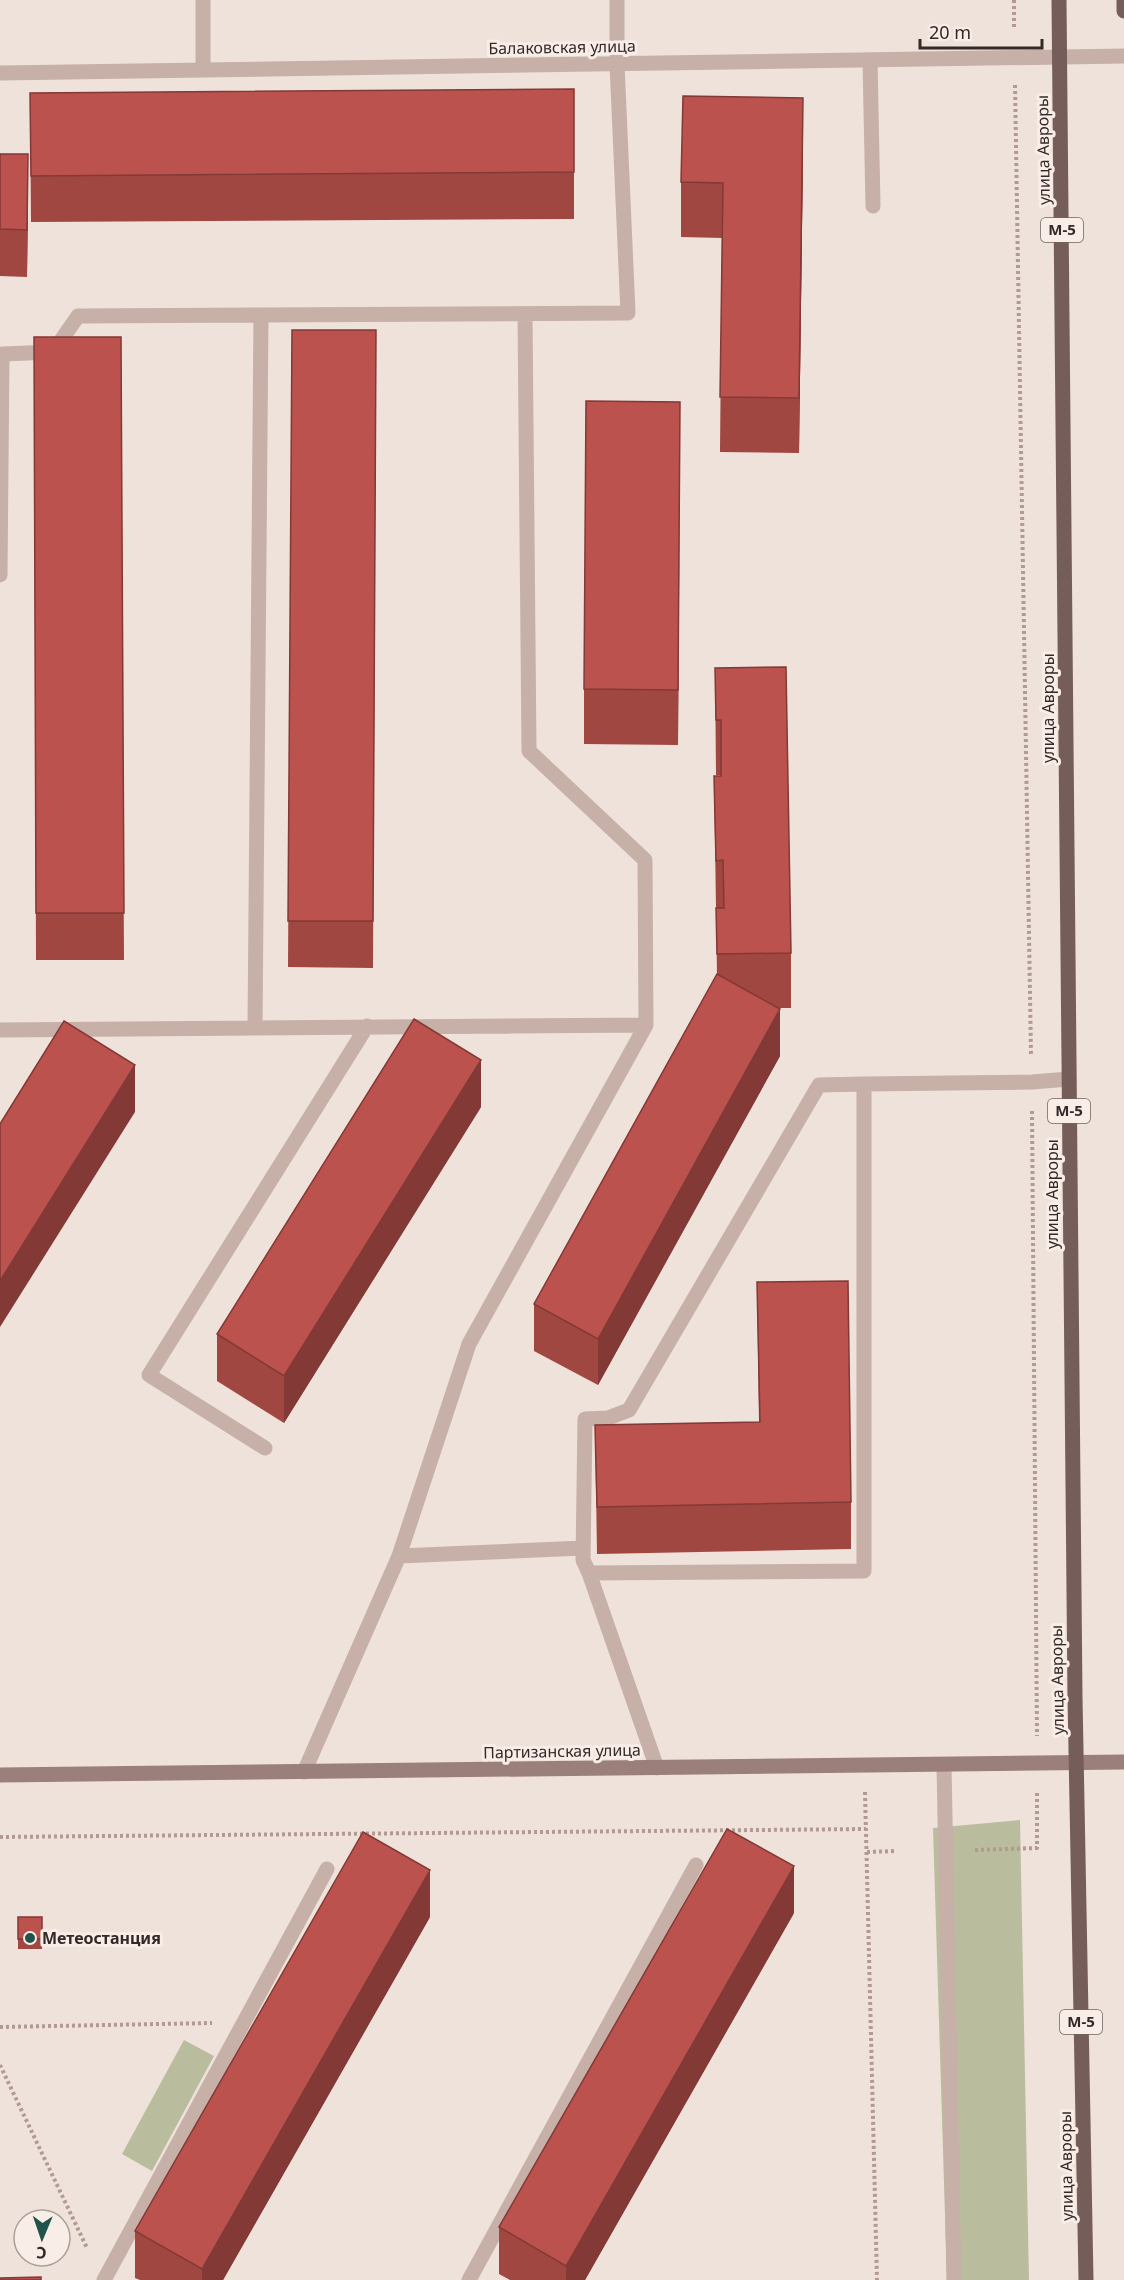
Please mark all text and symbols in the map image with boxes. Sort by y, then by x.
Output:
scale bar [920,12,1042,50]
text: 20 m [929,20,971,44]
street label: Балаковская улица [488,35,636,59]
street label: улица Авроры [1031,95,1055,205]
road number: М-5 [1041,218,1083,242]
street label: улица Авроры [1037,653,1059,763]
road number: М-5 [1048,1099,1090,1123]
street label: улица Авроры [1041,1139,1063,1249]
street label: улица Авроры [1045,1625,1069,1735]
street label: Партизанская улица [483,1739,641,1763]
place label: Метеостанция [42,1927,161,1949]
marker: Метеостанция [23,1931,37,1945]
road number: М-5 [1060,2010,1102,2034]
street label: улица Авроры [1054,2111,1078,2221]
north arrow [12,2208,72,2268]
text: С [36,2242,47,2264]

